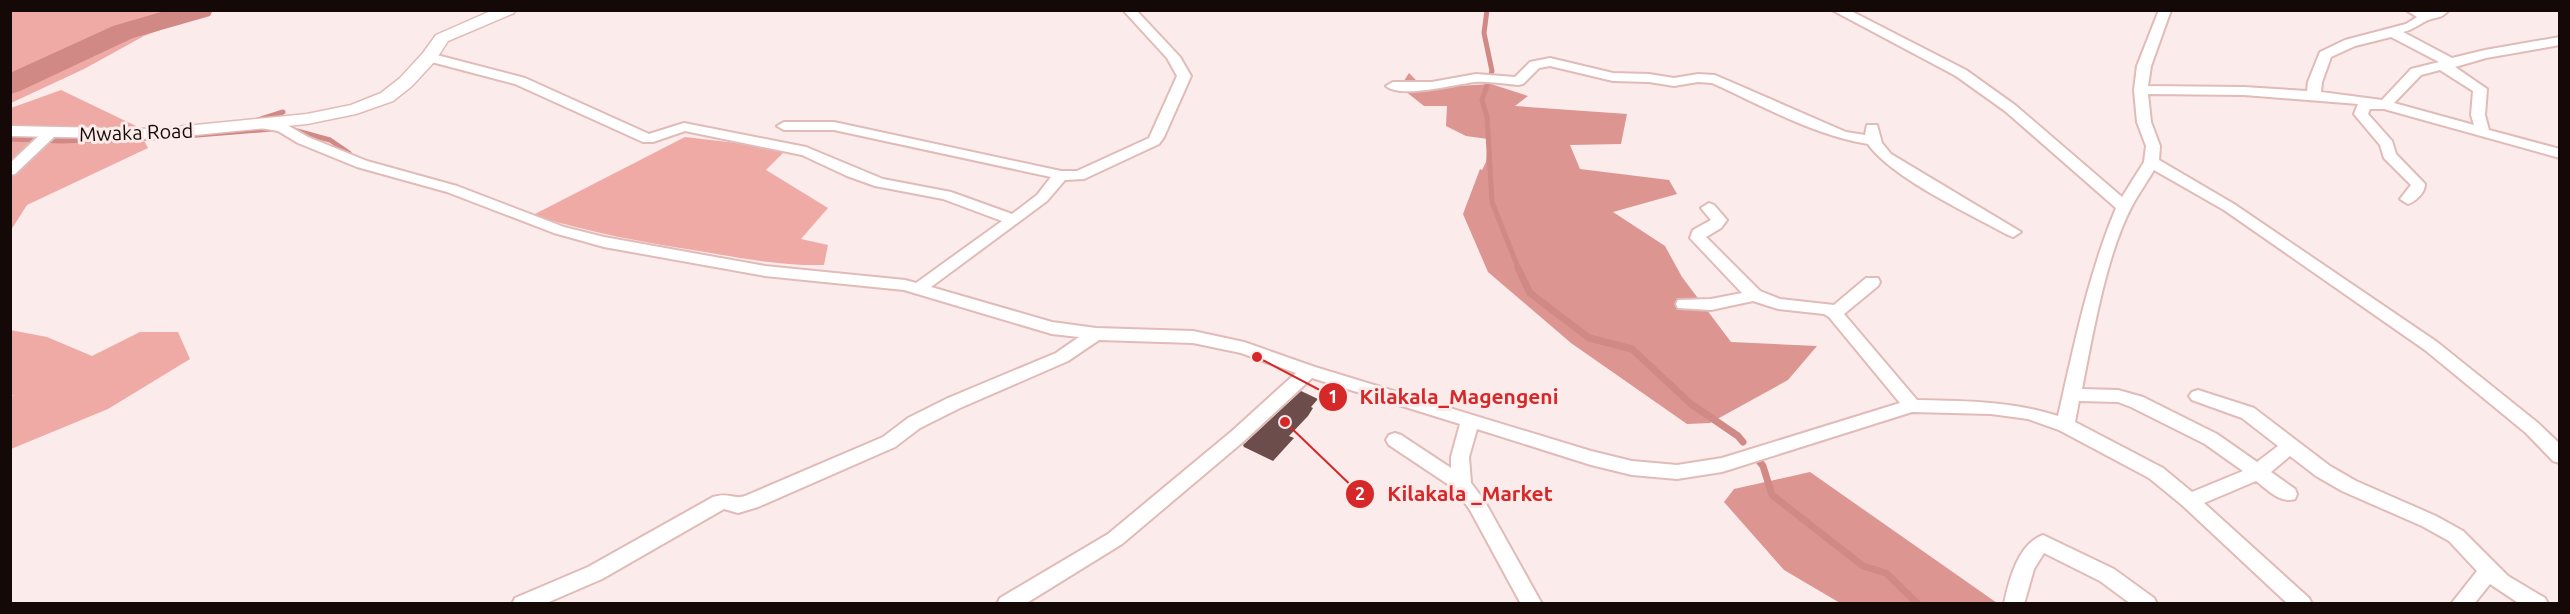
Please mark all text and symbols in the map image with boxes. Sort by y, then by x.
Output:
street label: Mwaka Road [79,119,193,145]
callout: Kilakala_Magengeni [1318,378,1571,417]
text: Kilakala_Magengeni [1359,384,1559,408]
text: 1 [1328,386,1338,406]
callout: Kilakala _Market [1345,474,1565,513]
text: Kilakala _Market [1387,481,1553,505]
text: 2 [1355,483,1365,503]

